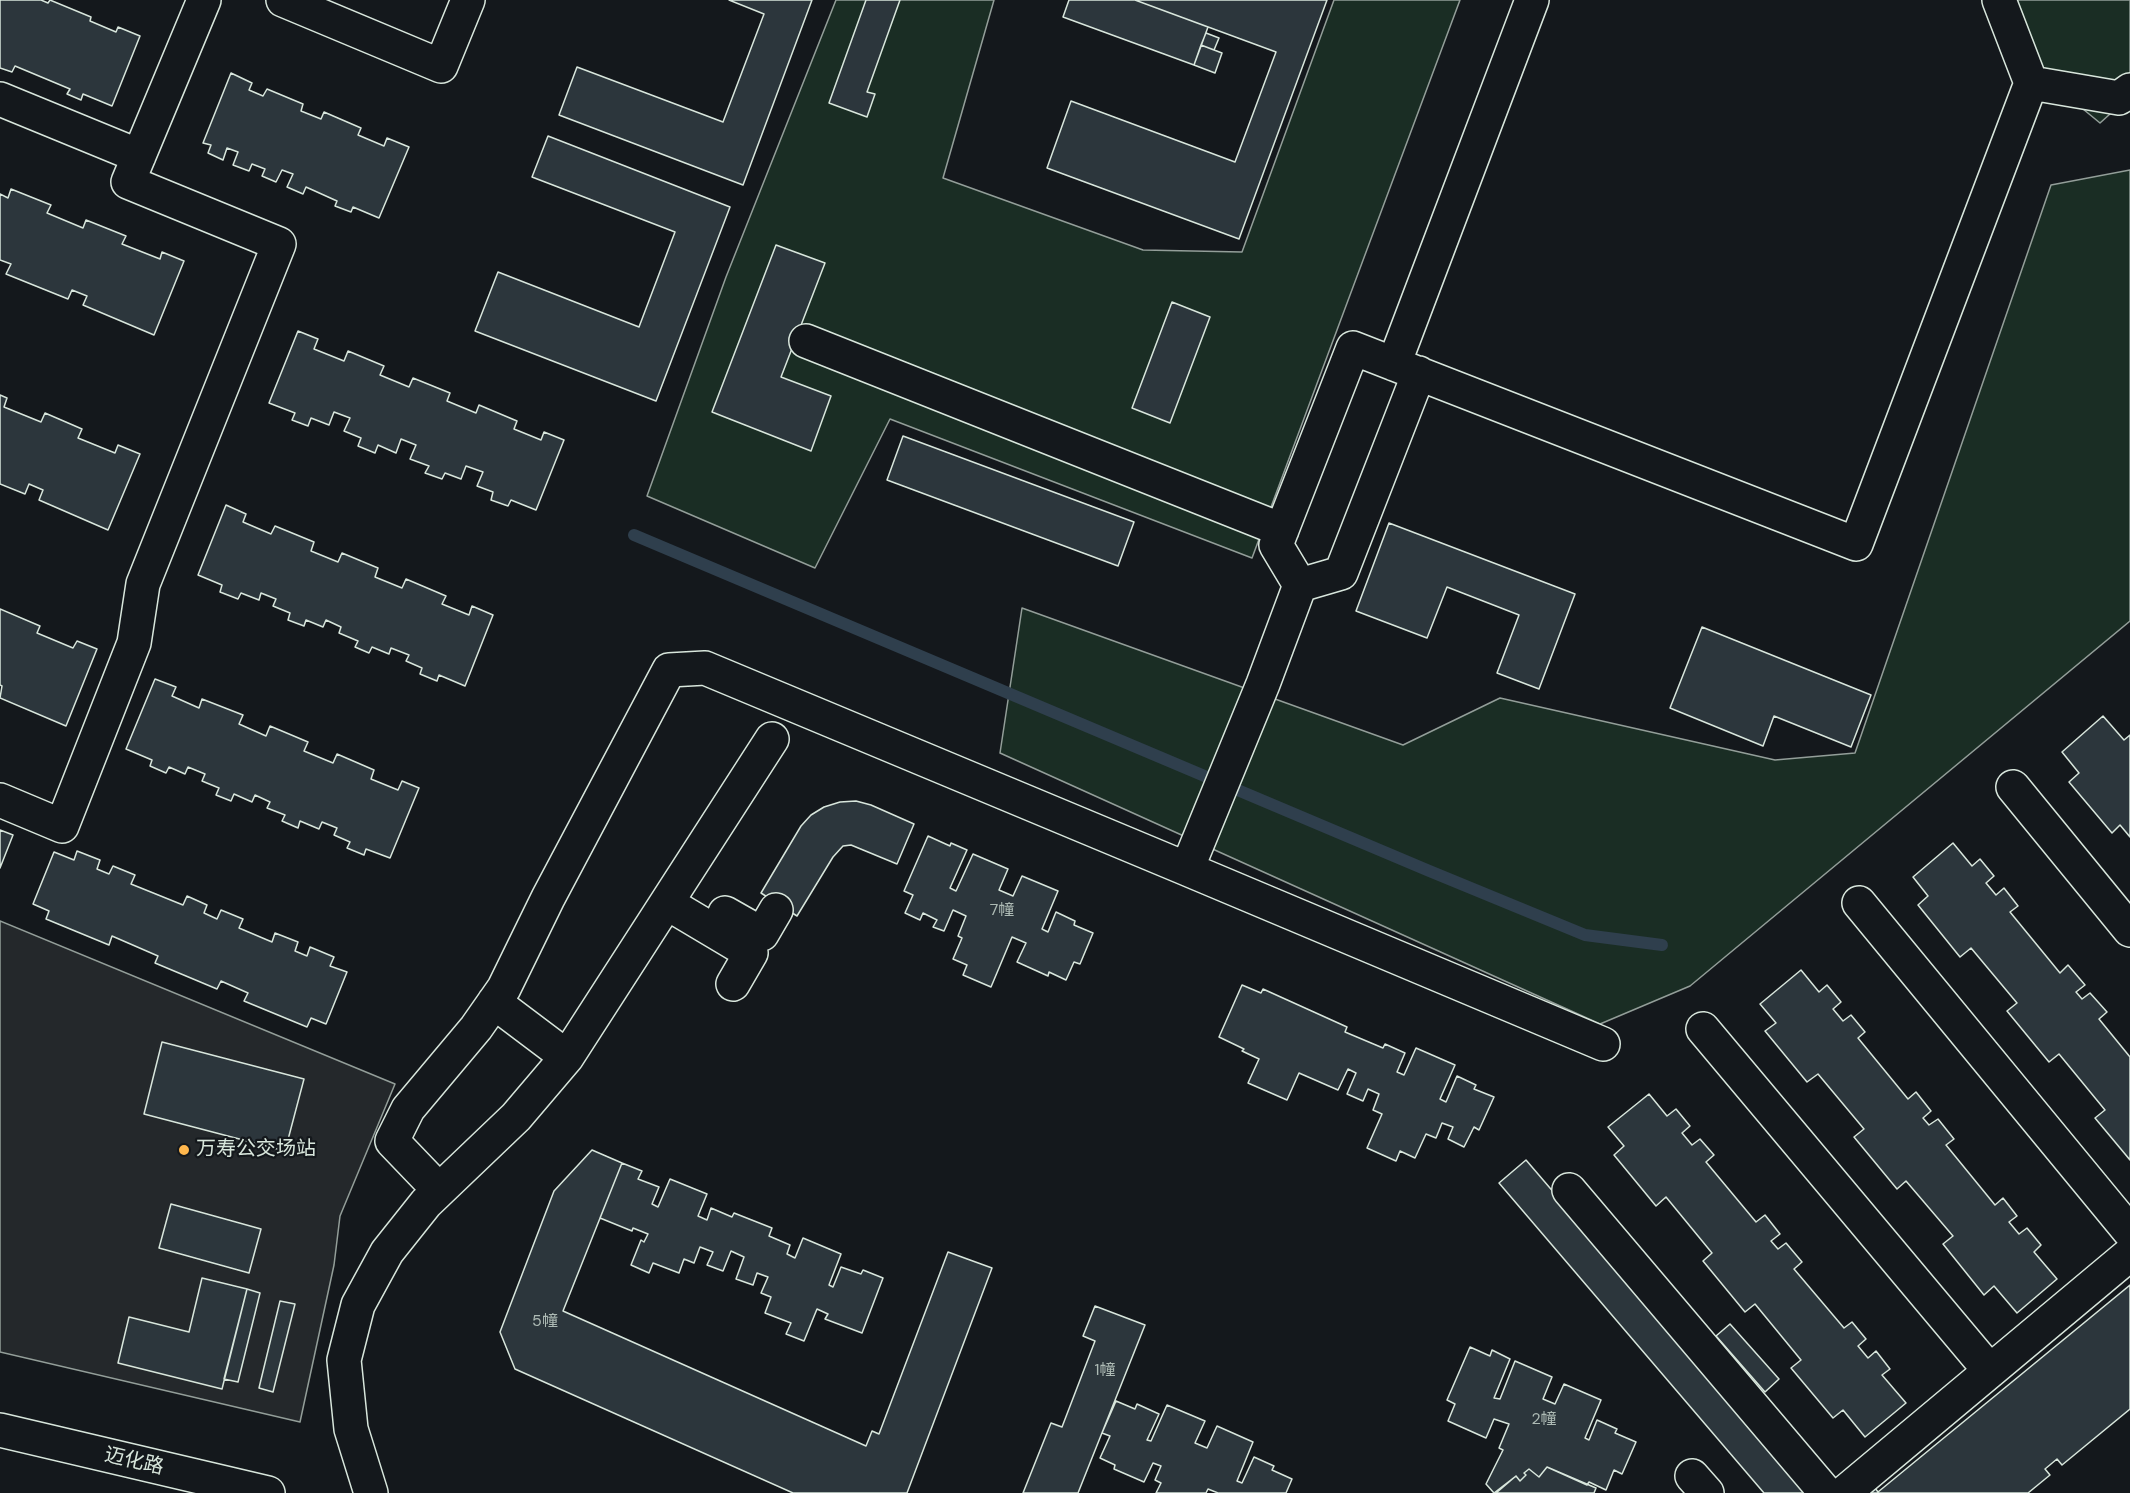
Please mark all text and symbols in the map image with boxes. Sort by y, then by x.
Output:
house number: 7幢 [990,901,1014,921]
place label: 万寿公交场站 [196,1138,316,1162]
marker: 万寿公交场站 [177,1143,191,1157]
house number: 5幢 [532,1312,558,1332]
house number: 1幢 [1095,1361,1115,1381]
house number: 2幢 [1531,1410,1557,1430]
street label: 迈化路 [102,1444,166,1480]

